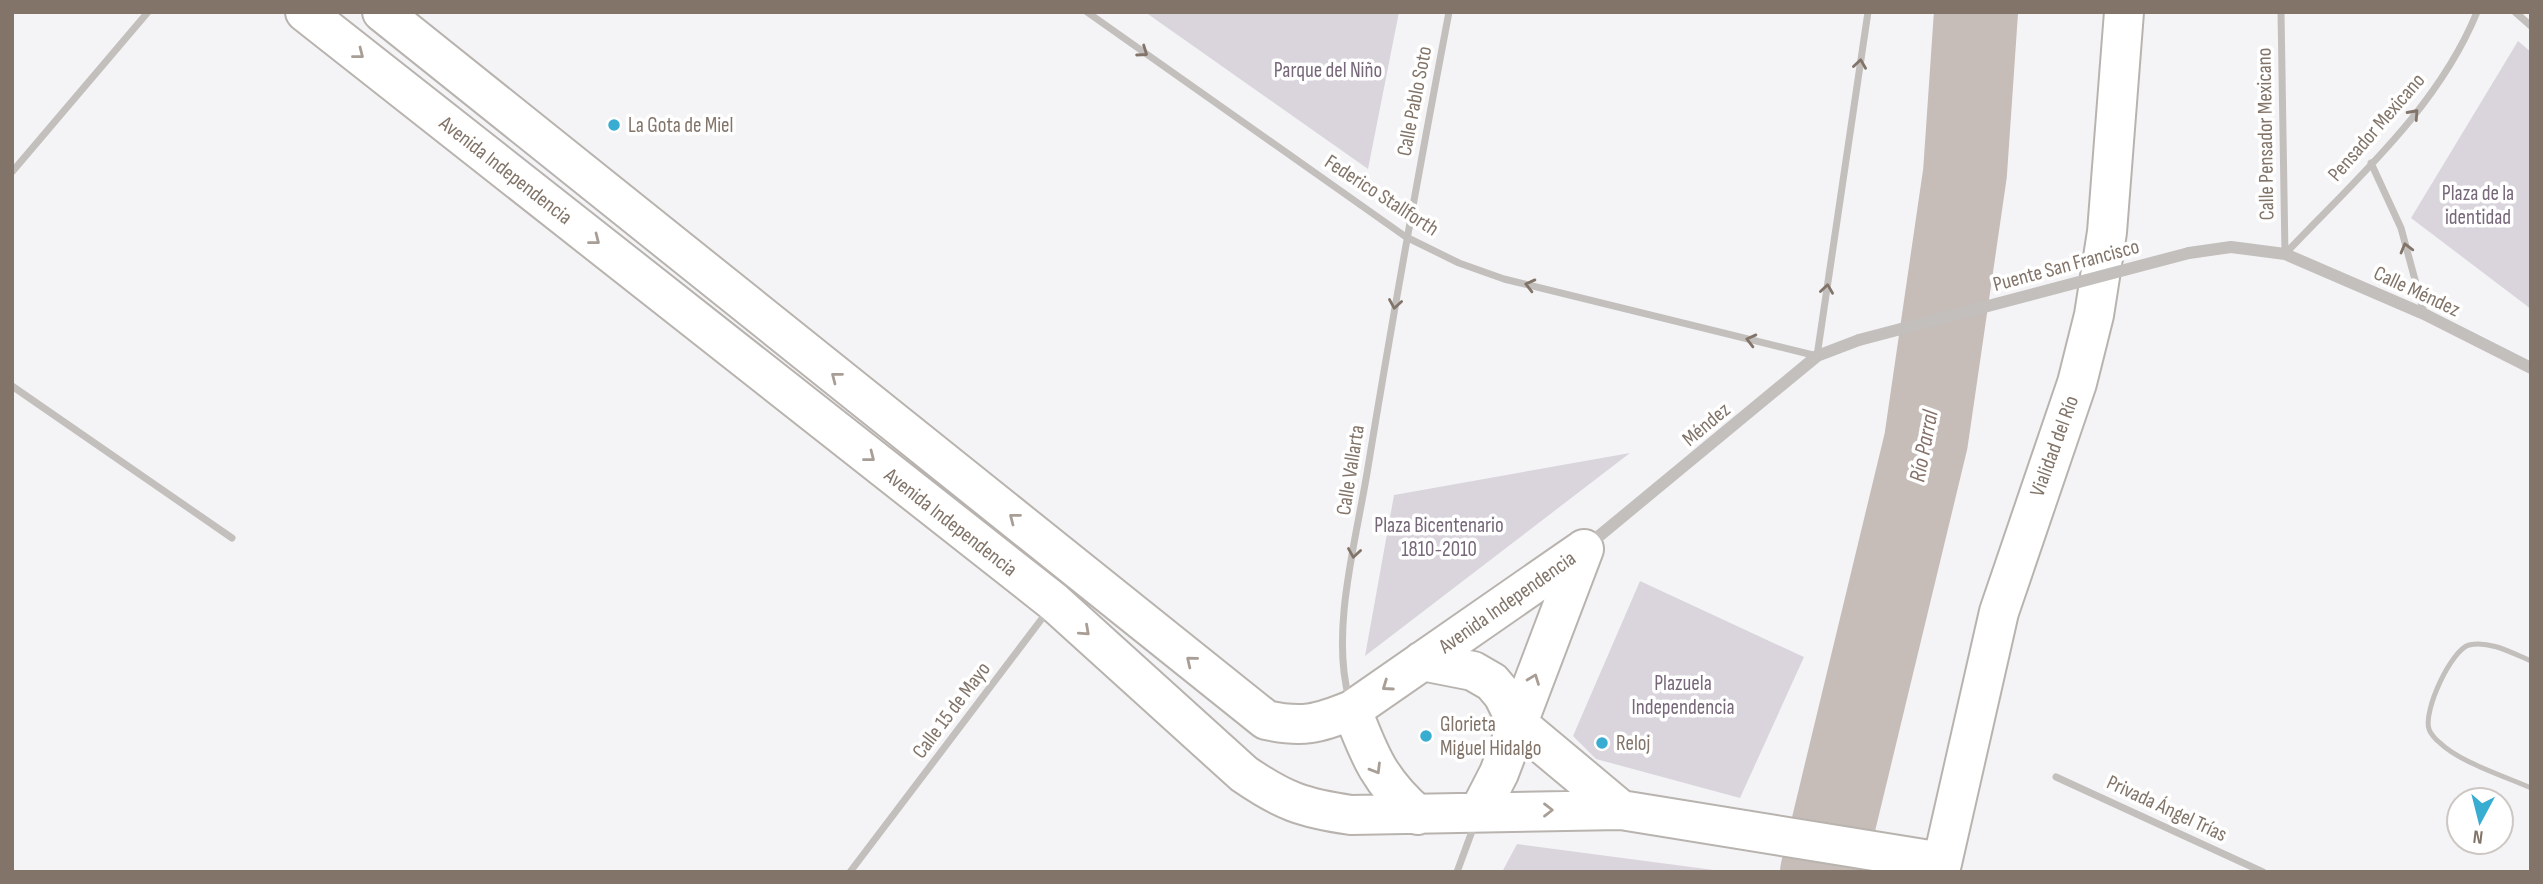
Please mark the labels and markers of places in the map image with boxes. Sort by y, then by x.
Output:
place label: La Gota de Miel [628,113,733,138]
marker: La Gota de Miel [606,117,622,133]
place label: Glorieta Miguel Hidalgo [1440,712,1542,761]
marker: Glorieta Miguel Hidalgo [1418,728,1434,744]
place label: Reloj [1616,731,1650,756]
marker: Reloj [1594,735,1610,751]

